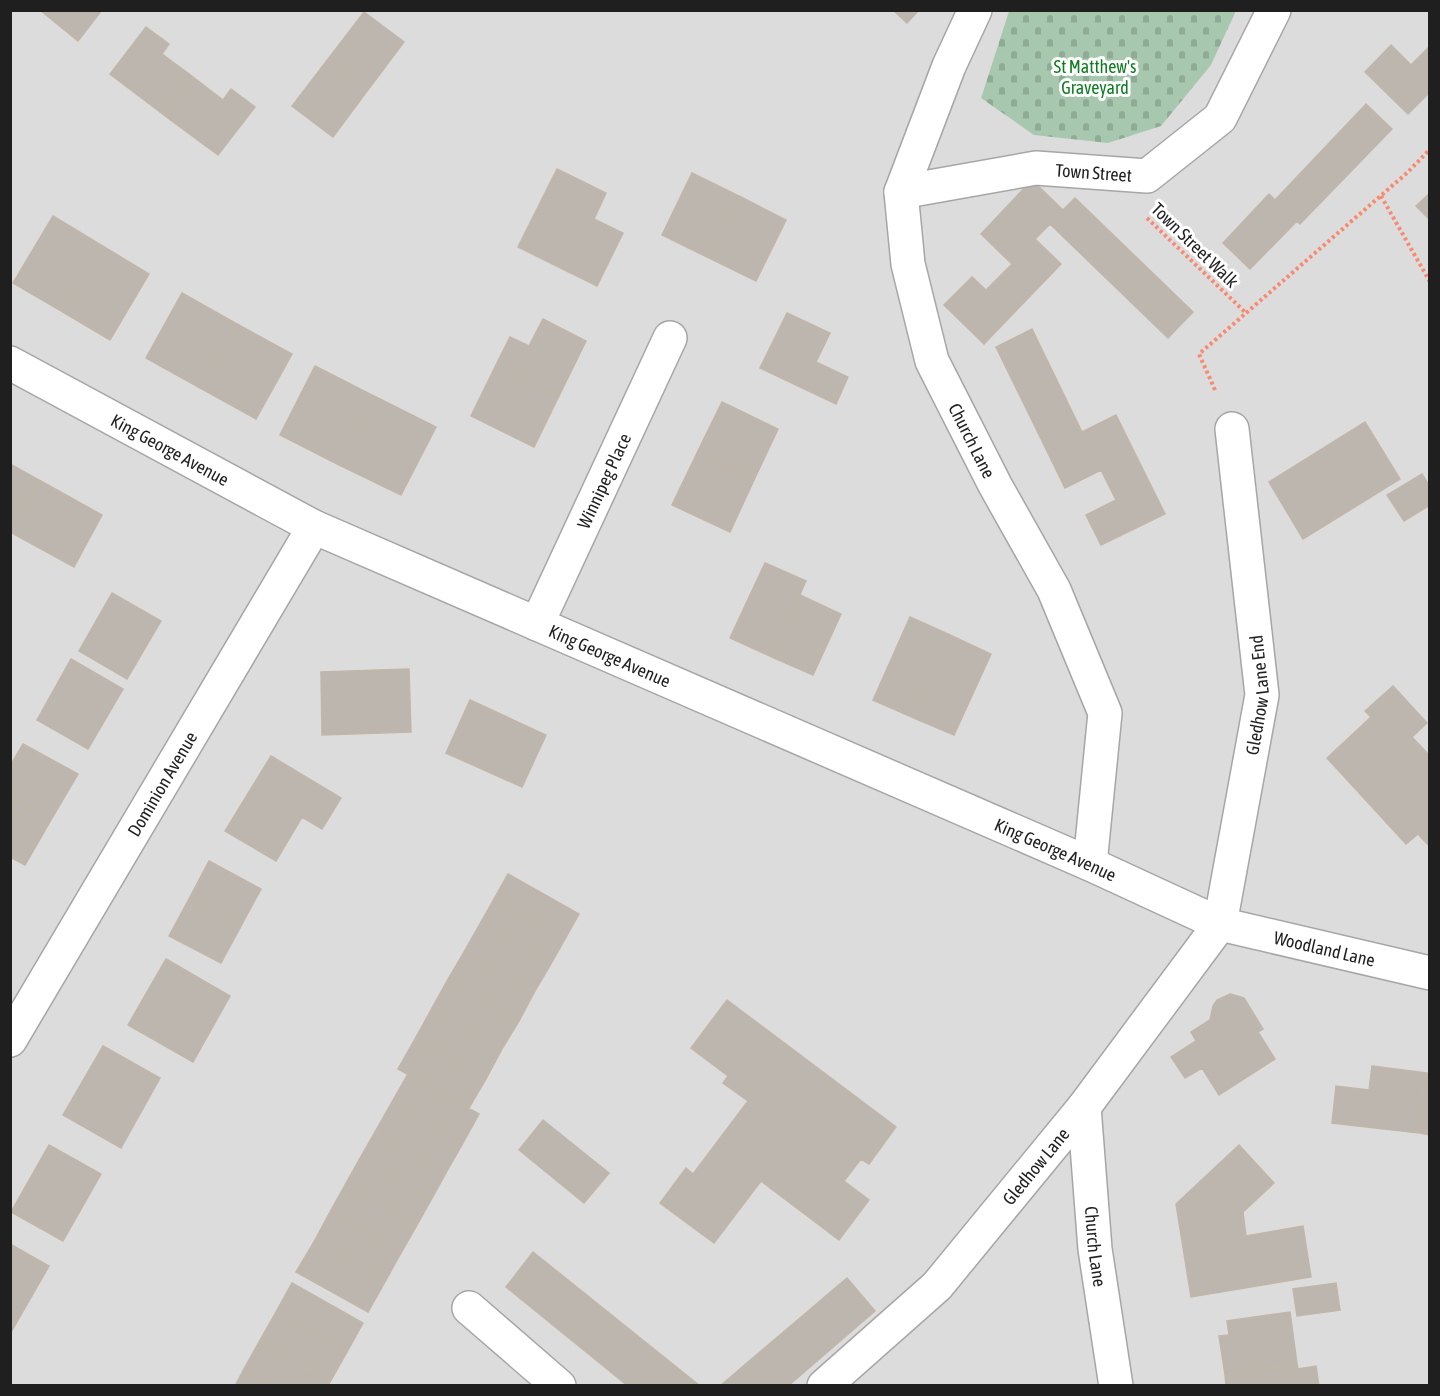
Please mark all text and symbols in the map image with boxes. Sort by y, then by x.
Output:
park label: St Matthew's Graveyard [1054,56,1136,98]
street label: Town Street [1055,159,1133,185]
street label: Town Street Walk [1147,198,1243,292]
street label: Church Lane [945,400,1000,481]
street label: King George Avenue [108,409,233,490]
street label: Winnipeg Place [572,430,635,532]
street label: King George Avenue [546,620,674,691]
street label: Gledhow Lane End [1241,634,1272,757]
street label: Dominion Avenue [123,727,201,840]
street label: King George Avenue [992,813,1120,885]
street label: Woodland Lane [1272,926,1377,970]
street label: Gledhow Lane [998,1123,1073,1209]
street label: Church Lane [1081,1205,1111,1288]

